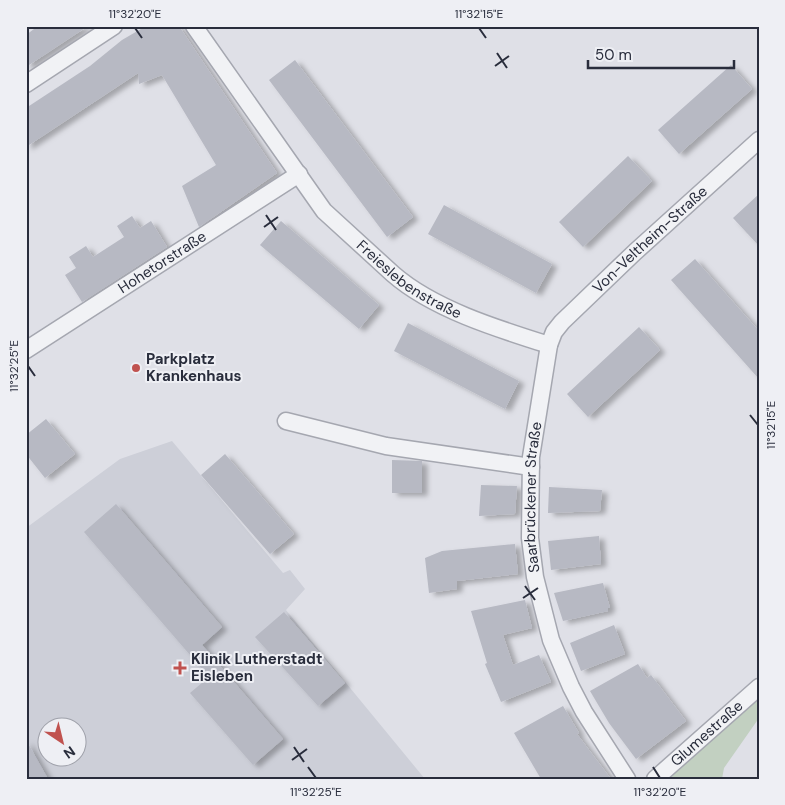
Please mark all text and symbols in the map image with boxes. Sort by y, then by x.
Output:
text: 11°32'20"E [109,6,162,22]
text: 11°32'15"E [455,6,504,22]
scale bar [588,38,734,70]
text: 50 m [595,45,632,65]
street label: Von-Veltheim-Straße [588,181,712,298]
street label: Hohetorstraße [114,226,210,298]
street label: Freieslebenstraße [352,236,465,323]
text: 11°32'25"E [6,340,22,392]
place label: Parkplatz Krankenhaus [146,349,242,386]
marker: Parkplatz Krankenhaus [130,362,142,374]
text: 11°32'15"E [763,400,779,449]
street label: Saarbrückener Straße [520,420,547,574]
place label: Klinik Lutherstadt Eisleben [191,649,322,686]
marker: Klinik Lutherstadt Eisleben [173,661,187,675]
street label: Glumestraße [666,696,747,771]
north arrow [38,718,88,768]
text: N [60,742,79,763]
text: 11°32'25"E [290,784,342,800]
text: 11°32'20"E [634,784,687,800]

